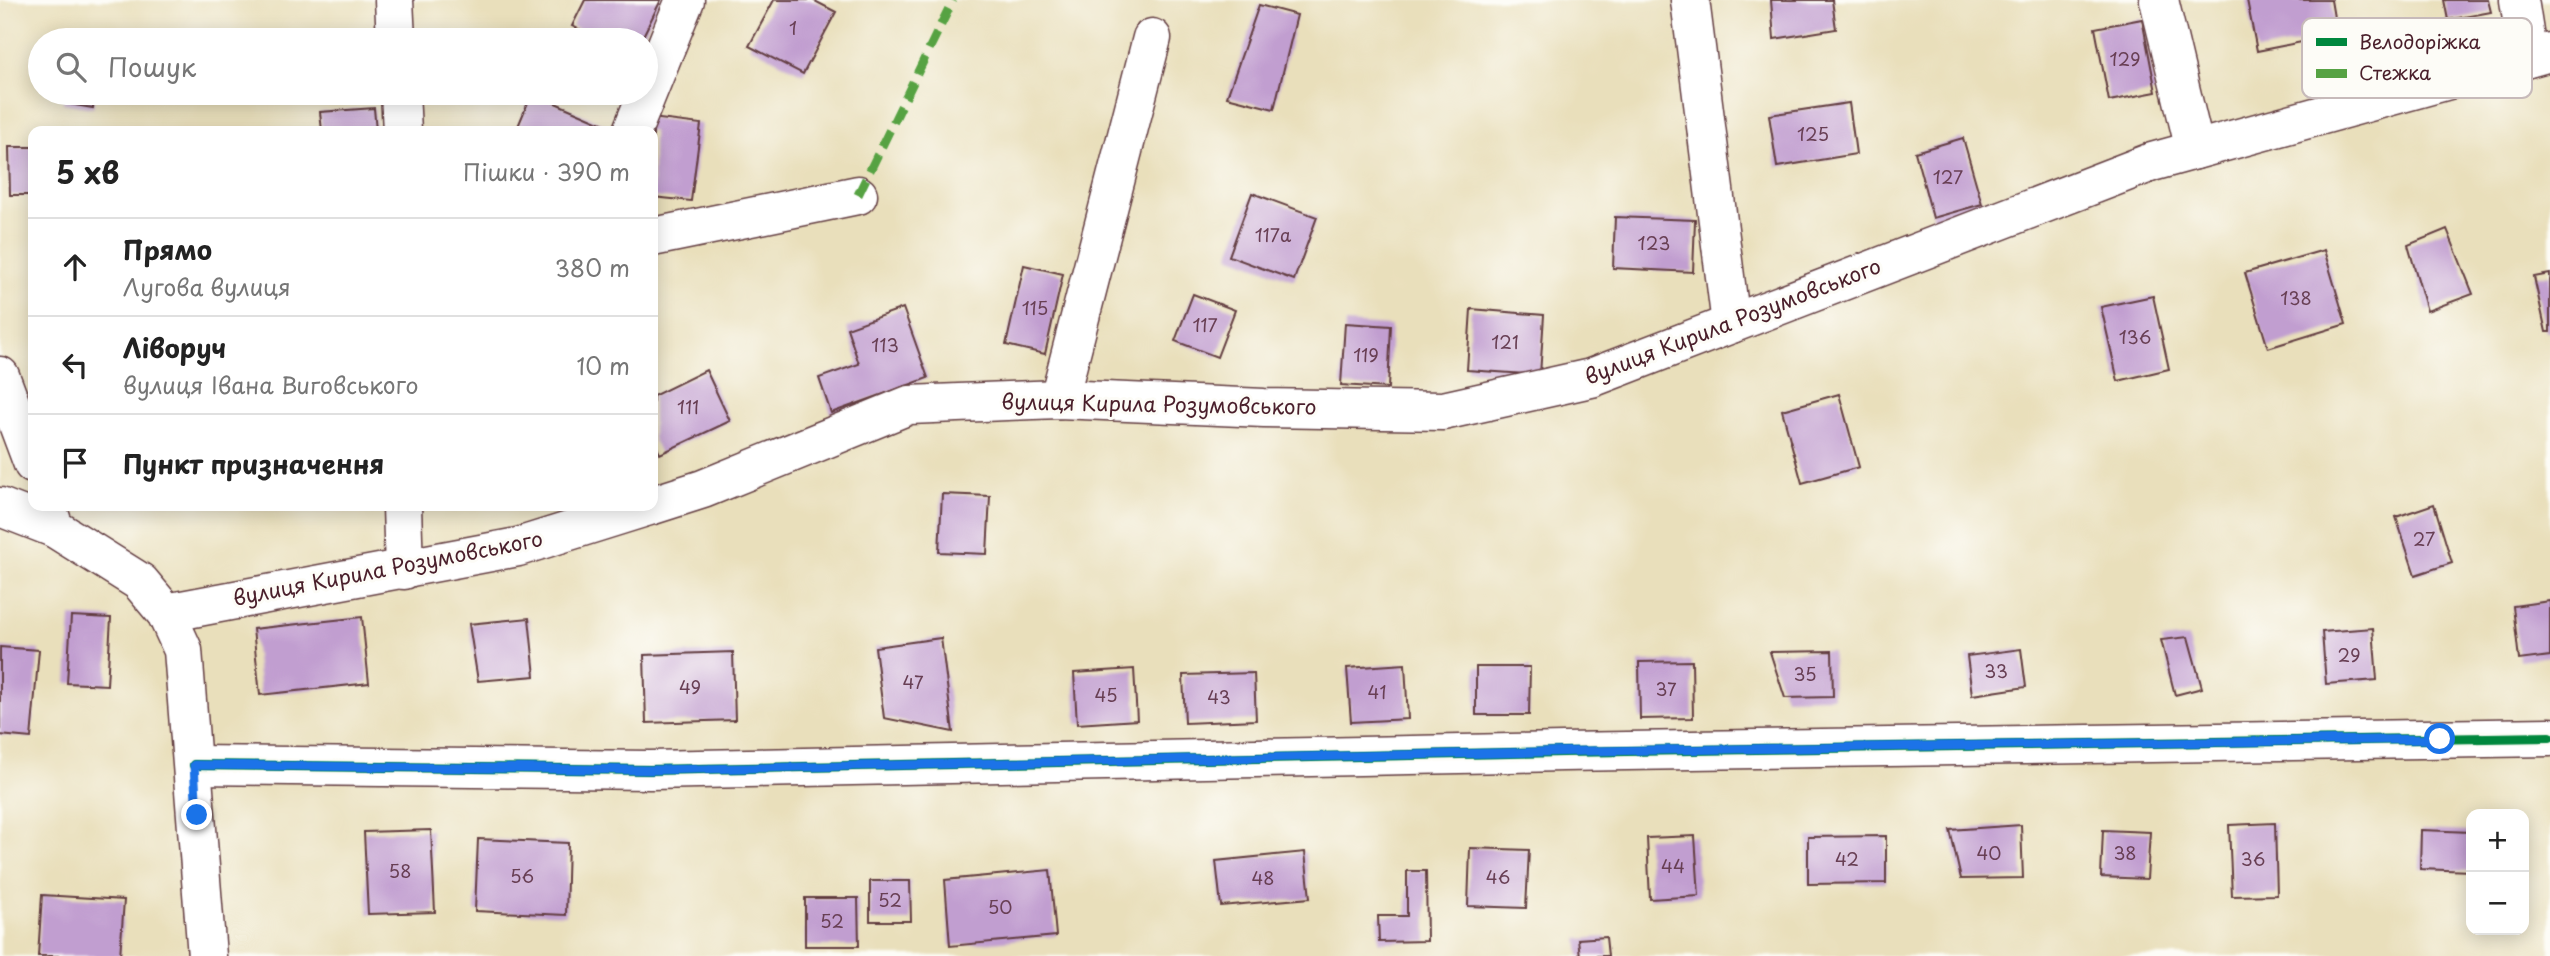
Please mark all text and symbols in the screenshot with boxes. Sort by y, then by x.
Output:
house number: 1 [789,14,797,41]
legend [2302,18,2532,98]
text: Велодоріжка [2359,27,2480,55]
search box [28,28,658,105]
house number: 129 [2109,45,2141,72]
text: Пошук [108,47,196,86]
icon: search [52,48,90,86]
text: Стежка [2359,58,2431,86]
house number: 125 [1797,120,1829,147]
text: 5 хв [56,149,119,194]
text: Пішки · 390 m [463,154,630,189]
house number: 127 [1933,163,1963,190]
house number: 117а [1255,221,1292,248]
house number: 123 [1638,229,1670,256]
text: Прямо [123,230,212,269]
icon: ahead [56,248,94,286]
street label: вулиця Кирила Розумовського [1579,249,1885,392]
text: 380 m [555,250,630,285]
text: Лугова вулиця [123,269,291,304]
house number: 138 [2280,284,2312,311]
house number: 115 [1022,294,1048,321]
house number: 117 [1192,311,1218,338]
house number: 136 [2119,323,2151,350]
text: Ліворуч [123,328,226,367]
house number: 121 [1491,328,1519,355]
house number: 113 [871,331,899,358]
house number: 119 [1353,341,1379,368]
icon: left [56,346,94,384]
text: 10 m [576,348,630,383]
text: вулиця Івана Виговського [123,367,419,402]
street label: вулиця Кирила Розумовського [1001,384,1317,422]
house number: 111 [677,393,699,420]
icon: arrive [56,444,94,482]
text: Пункт призначення [123,444,384,483]
street label: вулиця Кирила Розумовського [230,521,545,613]
house number: 27 [2413,525,2435,552]
house number: 29 [2338,641,2360,668]
house number: 33 [1984,657,2008,684]
house number: 35 [1793,660,1817,687]
house number: 47 [902,668,924,695]
house number: 49 [679,673,701,700]
house number: 37 [1655,675,1677,702]
house number: 41 [1368,678,1386,705]
house number: 45 [1095,681,1118,708]
house number: 43 [1207,683,1231,710]
route start [2424,723,2455,754]
route end [181,799,212,830]
map controls [2466,809,2529,935]
button: + [2466,809,2529,872]
house number: 40 [1976,839,2002,866]
house number: 38 [2113,839,2137,866]
house number: 42 [1835,845,1859,872]
house number: 36 [2241,845,2265,872]
house number: 44 [1661,852,1685,879]
house number: 58 [389,857,411,884]
house number: 56 [510,862,534,889]
house number: 46 [1486,863,1510,890]
house number: 48 [1251,864,1275,891]
button: − [2466,872,2529,935]
house number: 52 [878,886,902,913]
house number: 50 [988,893,1012,920]
house number: 52 [820,907,844,934]

